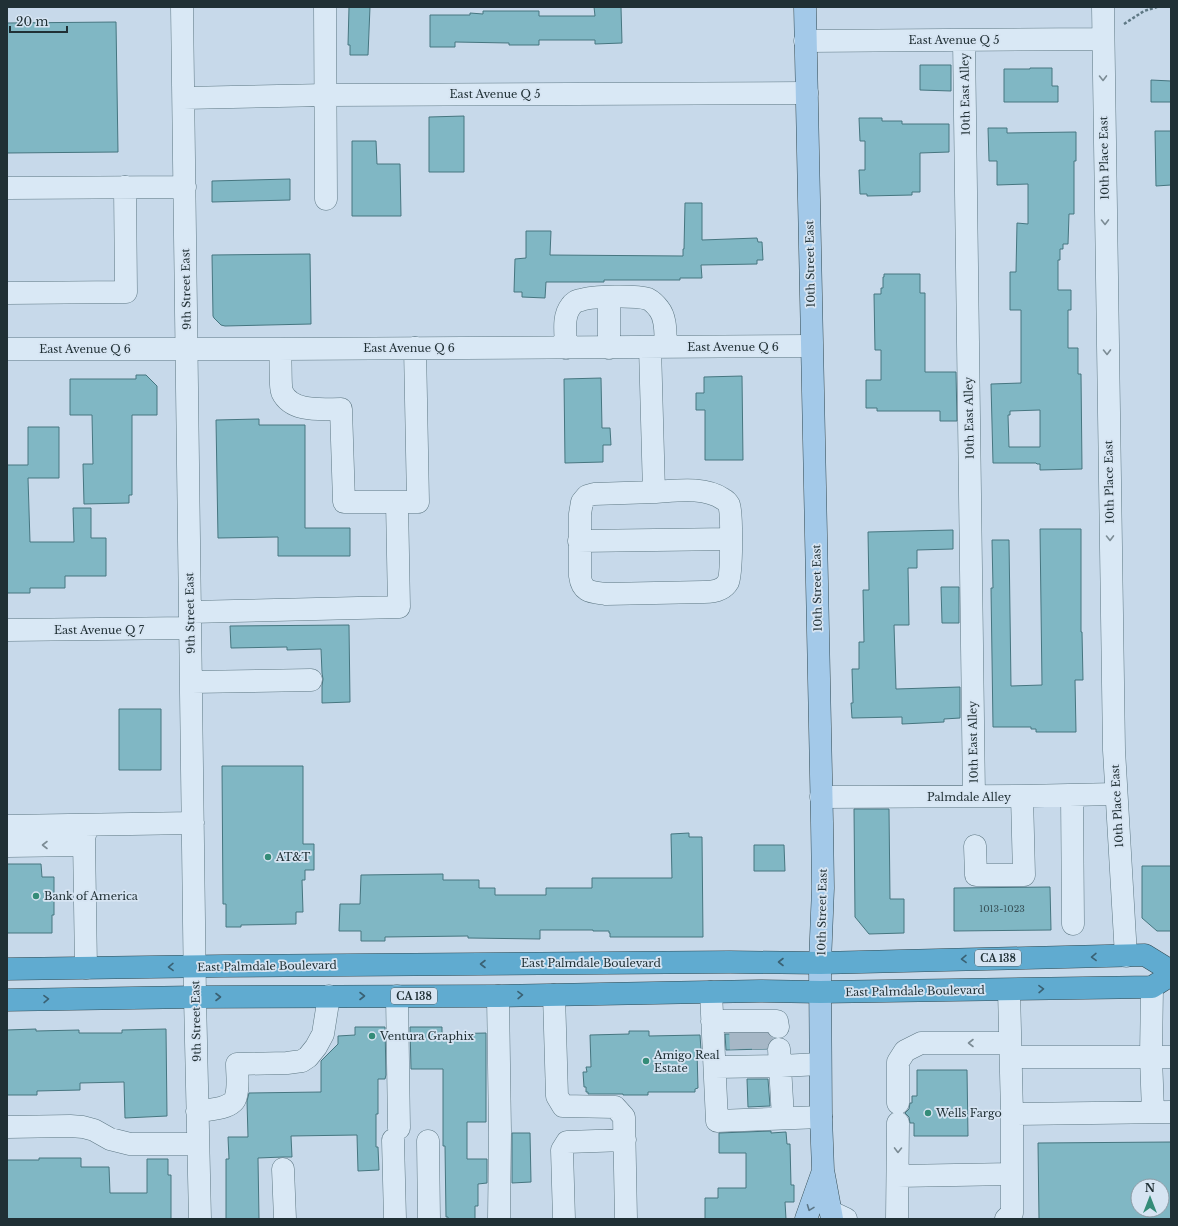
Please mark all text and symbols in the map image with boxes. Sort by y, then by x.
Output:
scale bar [10,8,67,34]
text: 20 m [16,14,48,29]
street label: East Avenue Q 5 [909,33,999,47]
street label: 10th East Alley [957,53,973,135]
one-way arrow [1099,75,1107,81]
street label: East Avenue Q 5 [450,87,540,101]
street label: 10th Place East [1096,115,1112,200]
street label: 10th Street East [802,219,818,308]
one-way arrow [1101,219,1109,225]
street label: 9th Street East [178,247,194,330]
street label: East Avenue Q 6 [687,340,779,354]
street label: East Avenue Q 6 [363,341,455,355]
street label: East Avenue Q 6 [39,342,131,356]
one-way arrow [1103,349,1111,355]
street label: 10th East Alley [961,377,977,459]
street label: 10th Place East [1101,439,1117,524]
one-way arrow [1106,535,1114,541]
street label: 10th Street East [809,543,825,632]
street label: 9th Street East [182,571,198,654]
street label: East Avenue Q 7 [54,623,145,637]
street label: 10th East Alley [965,701,981,783]
street label: 10th Place East [1108,763,1126,848]
street label: Palmdale Alley [927,790,1011,804]
one-way arrow [42,841,48,849]
place label: AT&T [275,850,311,864]
marker: AT&T [263,852,273,862]
street label: 10th Street East [814,867,830,956]
place label: Bank of America [44,889,139,903]
marker: Bank of America [31,891,41,901]
house number: 1013-1023 [979,903,1025,914]
road number: CA 138 [975,950,1021,966]
one-way arrow [1091,952,1097,961]
one-way arrow [961,955,967,963]
street label: East Palmdale Boulevard [521,956,661,970]
street label: East Palmdale Boulevard [197,958,338,974]
one-way arrow [778,958,784,966]
one-way arrow [480,960,486,968]
one-way arrow [168,963,174,971]
street label: 9th Street East [188,979,204,1062]
street label: East Palmdale Boulevard [845,983,986,999]
one-way arrow [1038,985,1044,993]
road number: CA 138 [391,988,437,1004]
one-way arrow [517,991,523,1000]
one-way arrow [359,992,365,1000]
one-way arrow [215,993,221,1001]
one-way arrow [43,995,49,1003]
place label: Ventura Graphix [379,1029,474,1043]
marker: Ventura Graphix [367,1031,377,1041]
one-way arrow [968,1039,974,1047]
place label: Amigo Real Estate [653,1048,720,1075]
marker: Amigo Real Estate [641,1056,651,1066]
place label: Wells Fargo [935,1106,1002,1120]
marker: Wells Fargo [923,1108,933,1118]
one-way arrow [894,1147,902,1153]
north arrow [1130,1178,1170,1218]
text: N [1145,1181,1156,1195]
one-way arrow [806,1204,815,1211]

